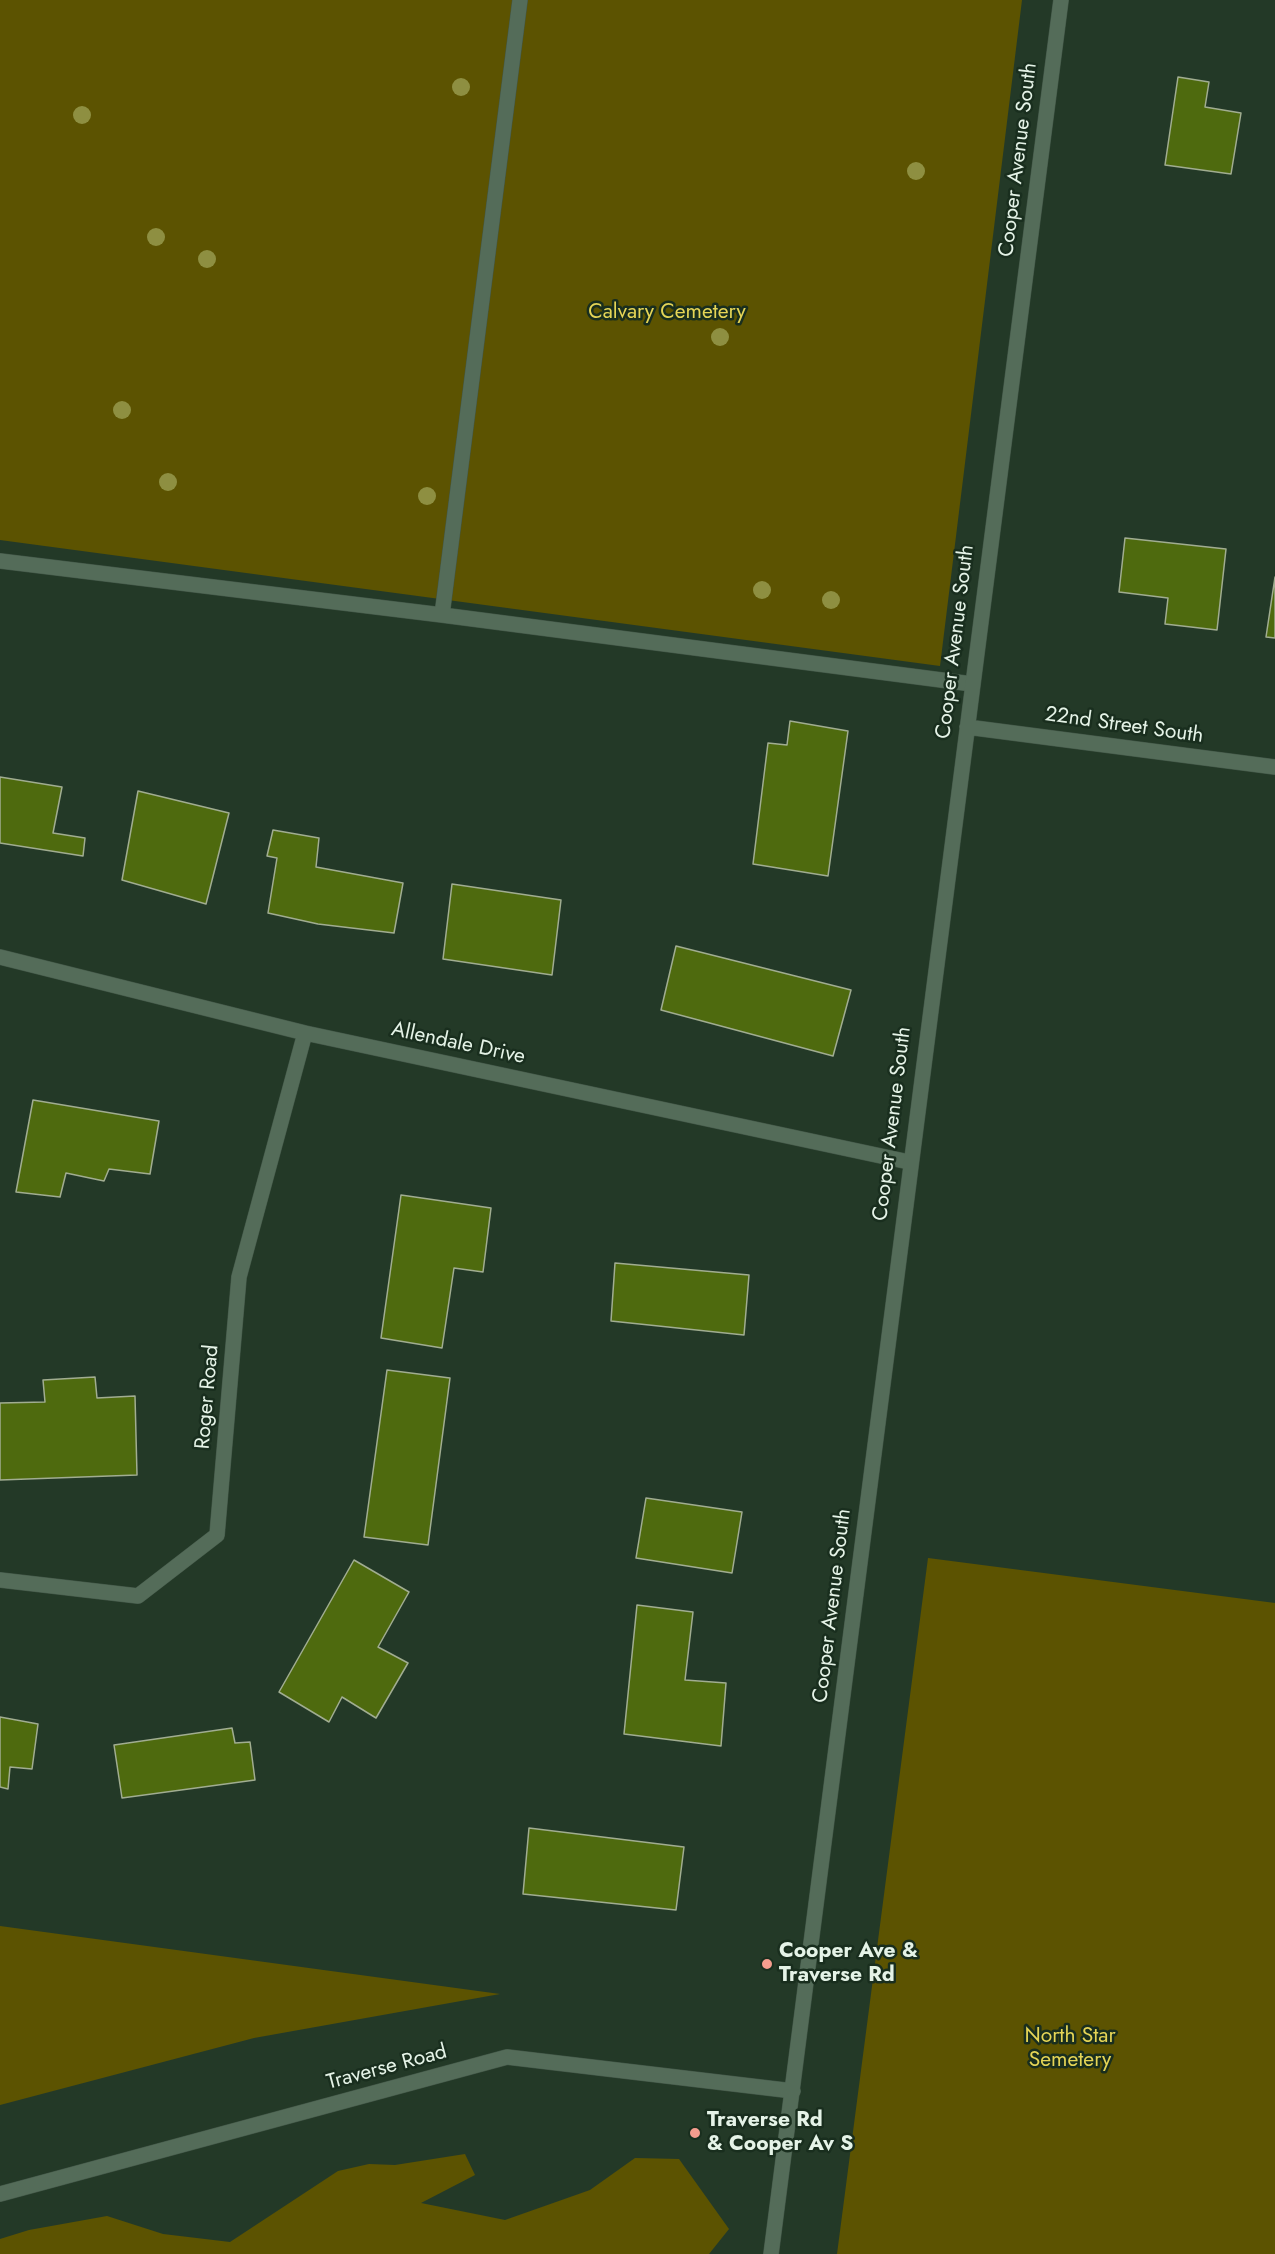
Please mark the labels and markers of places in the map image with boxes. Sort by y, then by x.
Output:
place label: Cooper Ave & Traverse Rd [779,1939,918,1989]
marker: Cooper Ave & Traverse Rd [760,1957,774,1971]
place label: Traverse Rd & Cooper Av S [707,2108,853,2158]
marker: Traverse Rd & Cooper Av S [688,2126,702,2140]

